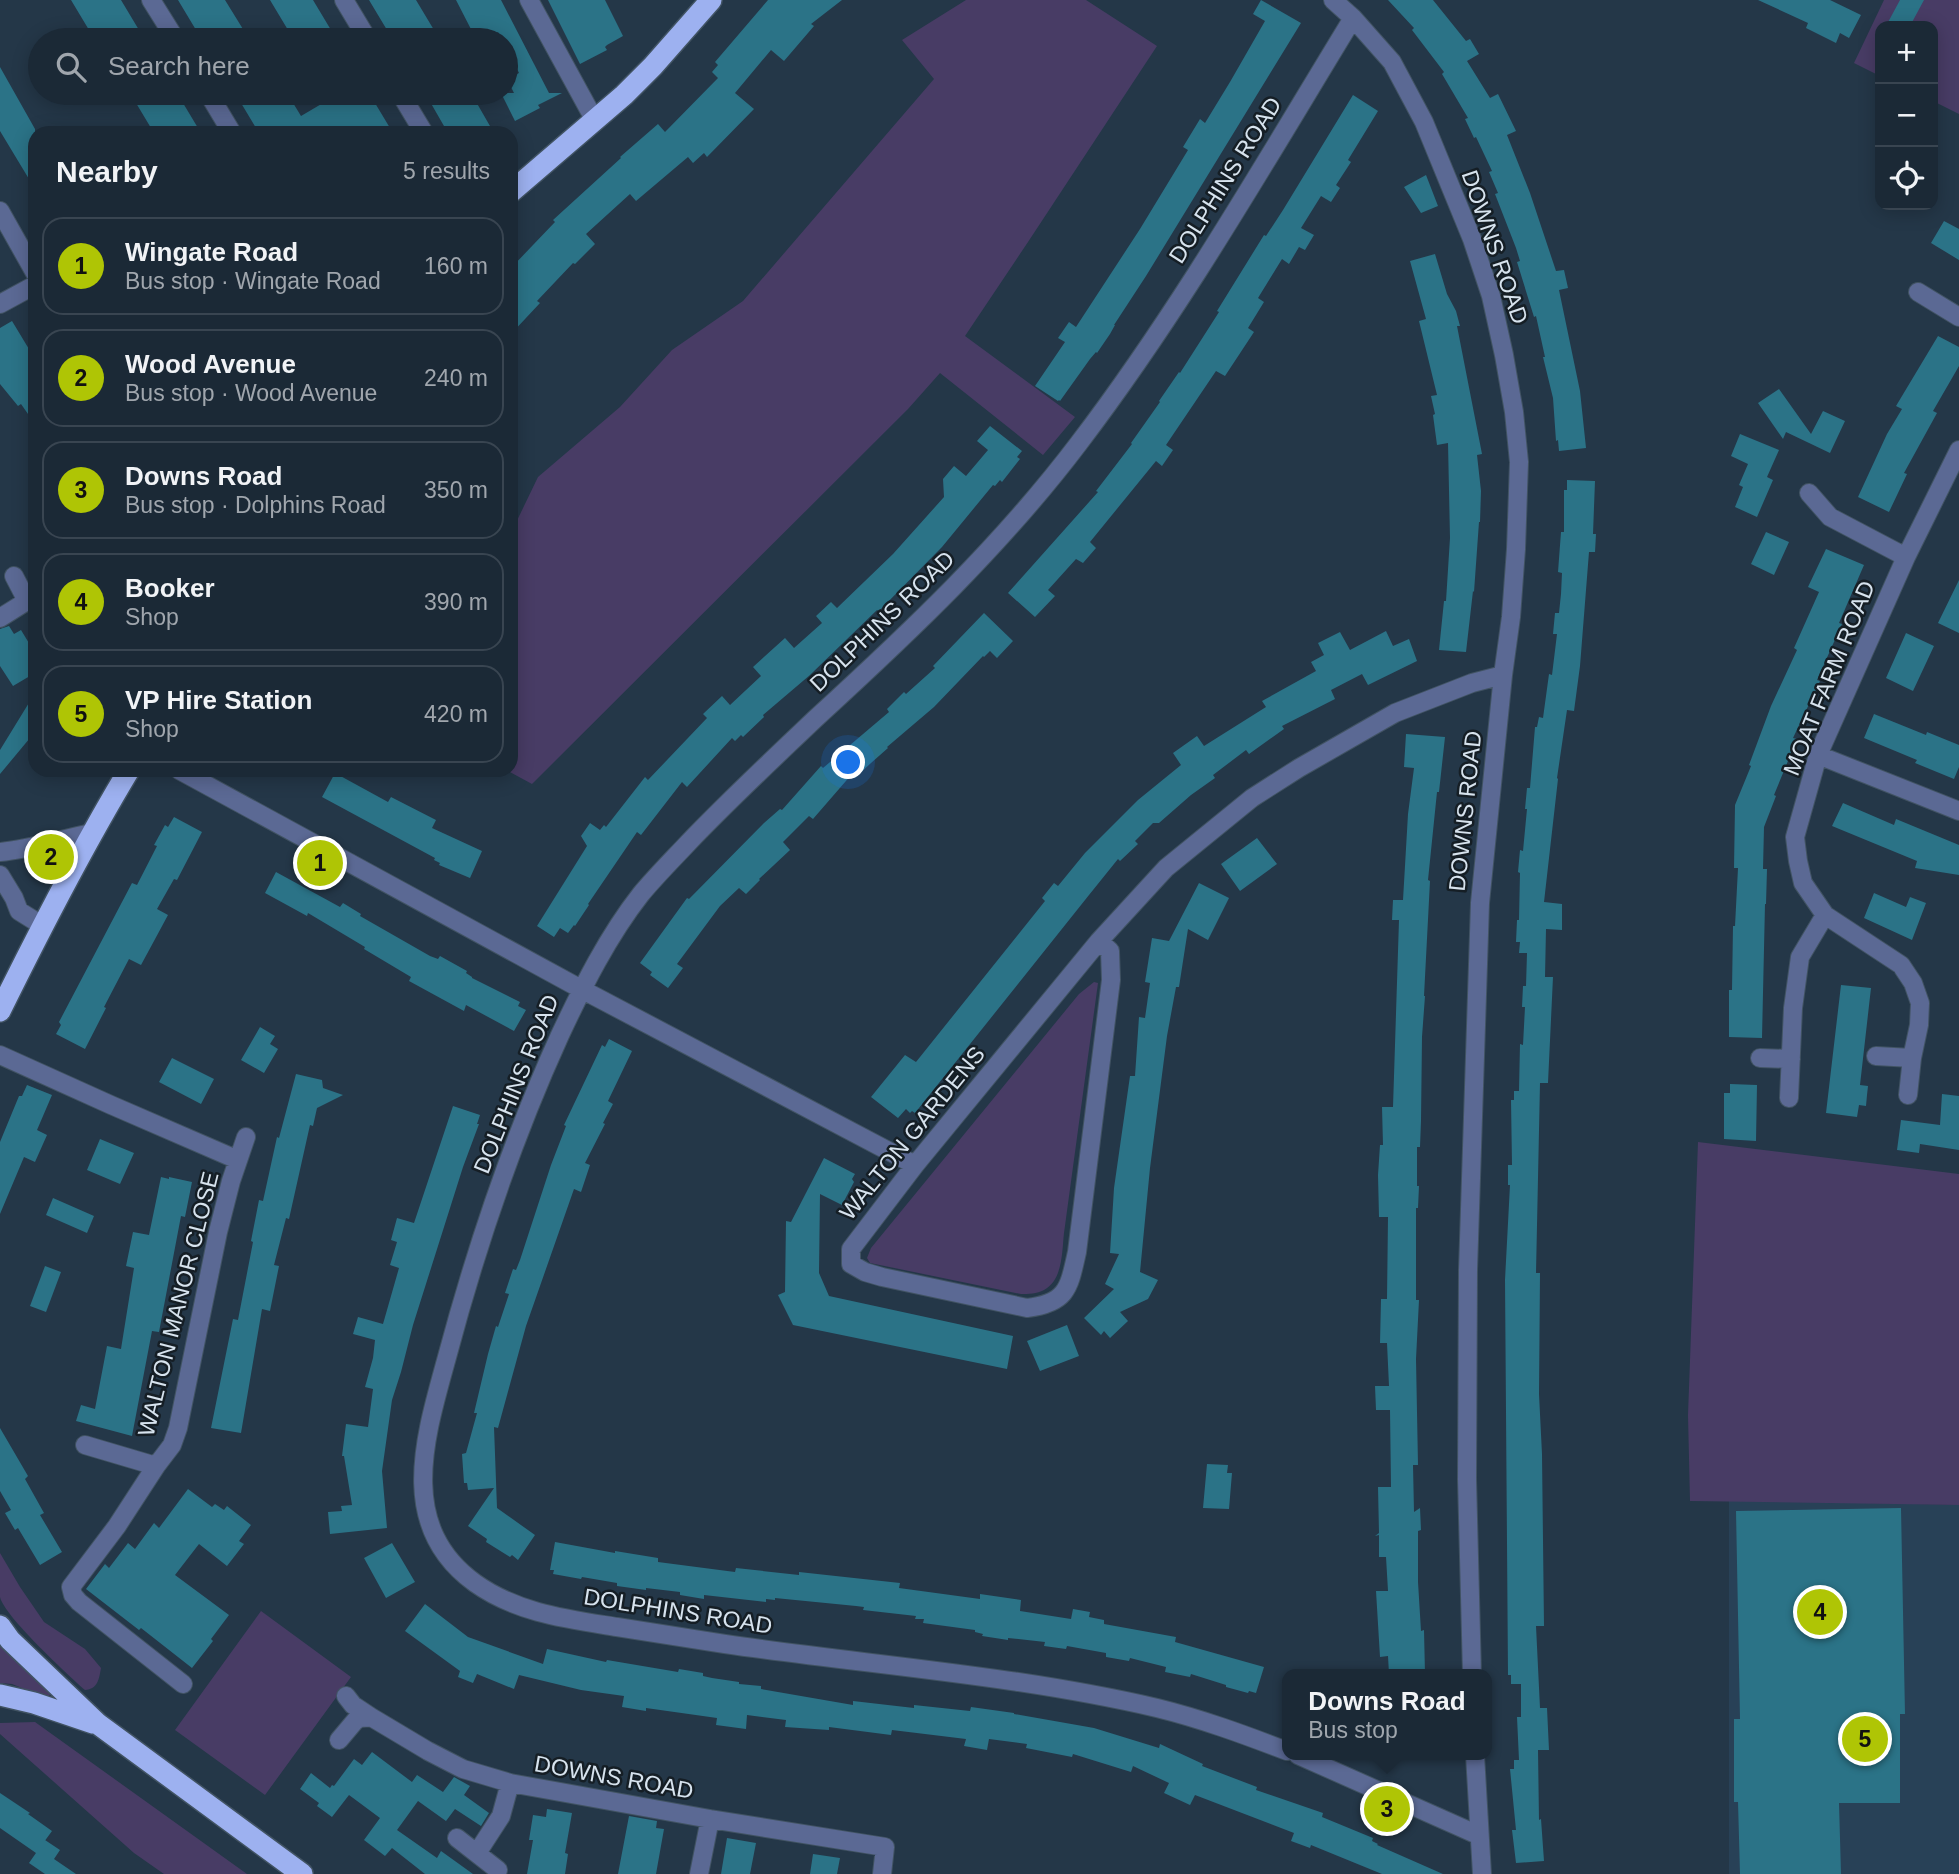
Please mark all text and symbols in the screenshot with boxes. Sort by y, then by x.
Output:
map controls [1875,21,1938,210]
button: + [1875,21,1938,84]
search box [28,28,518,105]
icon: search [52,48,90,86]
text: Search here [108,51,250,81]
button: − [1875,84,1938,147]
street label: DOLPHINS ROAD [1164,92,1286,268]
button: locate [1875,147,1938,210]
text: Nearby [56,155,158,188]
text: 5 results [403,158,490,184]
street label: DOWNS ROAD [1457,167,1533,327]
text: Wingate Road [125,237,298,267]
text: 1 [75,253,87,279]
text: 160 m [424,253,488,279]
text: Bus stop · Wingate Road [125,268,381,294]
text: Wood Avenue [125,349,296,379]
text: 2 [75,365,87,391]
text: 240 m [424,365,488,391]
text: Bus stop · Wood Avenue [125,380,377,406]
text: Downs Road [125,461,282,491]
text: 3 [75,477,87,503]
text: 350 m [424,477,488,503]
text: Bus stop · Dolphins Road [125,492,386,518]
street label: DOLPHINS ROAD [804,546,960,696]
text: Booker [125,573,215,603]
street label: MOAT FARM ROAD [1778,577,1880,779]
text: 4 [75,589,87,615]
text: 390 m [424,589,488,615]
text: Shop [125,604,179,630]
text: VP Hire Station [125,685,312,715]
text: 5 [75,701,87,727]
text: 420 m [424,701,488,727]
text: Shop [125,716,179,742]
street label: DOWNS ROAD [1444,730,1486,892]
your location [831,745,865,779]
pin: 2 [28,831,74,883]
pin: 1 [297,837,343,889]
street label: DOLPHINS ROAD [468,991,564,1177]
street label: WALTON GARDENS [834,1041,990,1225]
street label: WALTON MANOR CLOSE [133,1169,223,1439]
street label: DOLPHINS ROAD [582,1583,774,1639]
pin: 4 [1797,1586,1843,1638]
popup [1282,1669,1492,1760]
text: Downs Road [1308,1686,1466,1716]
pin: 5 [1842,1713,1888,1765]
text: Bus stop [1308,1717,1398,1743]
street label: DOWNS ROAD [532,1750,696,1804]
pin: 3 [1364,1783,1410,1835]

